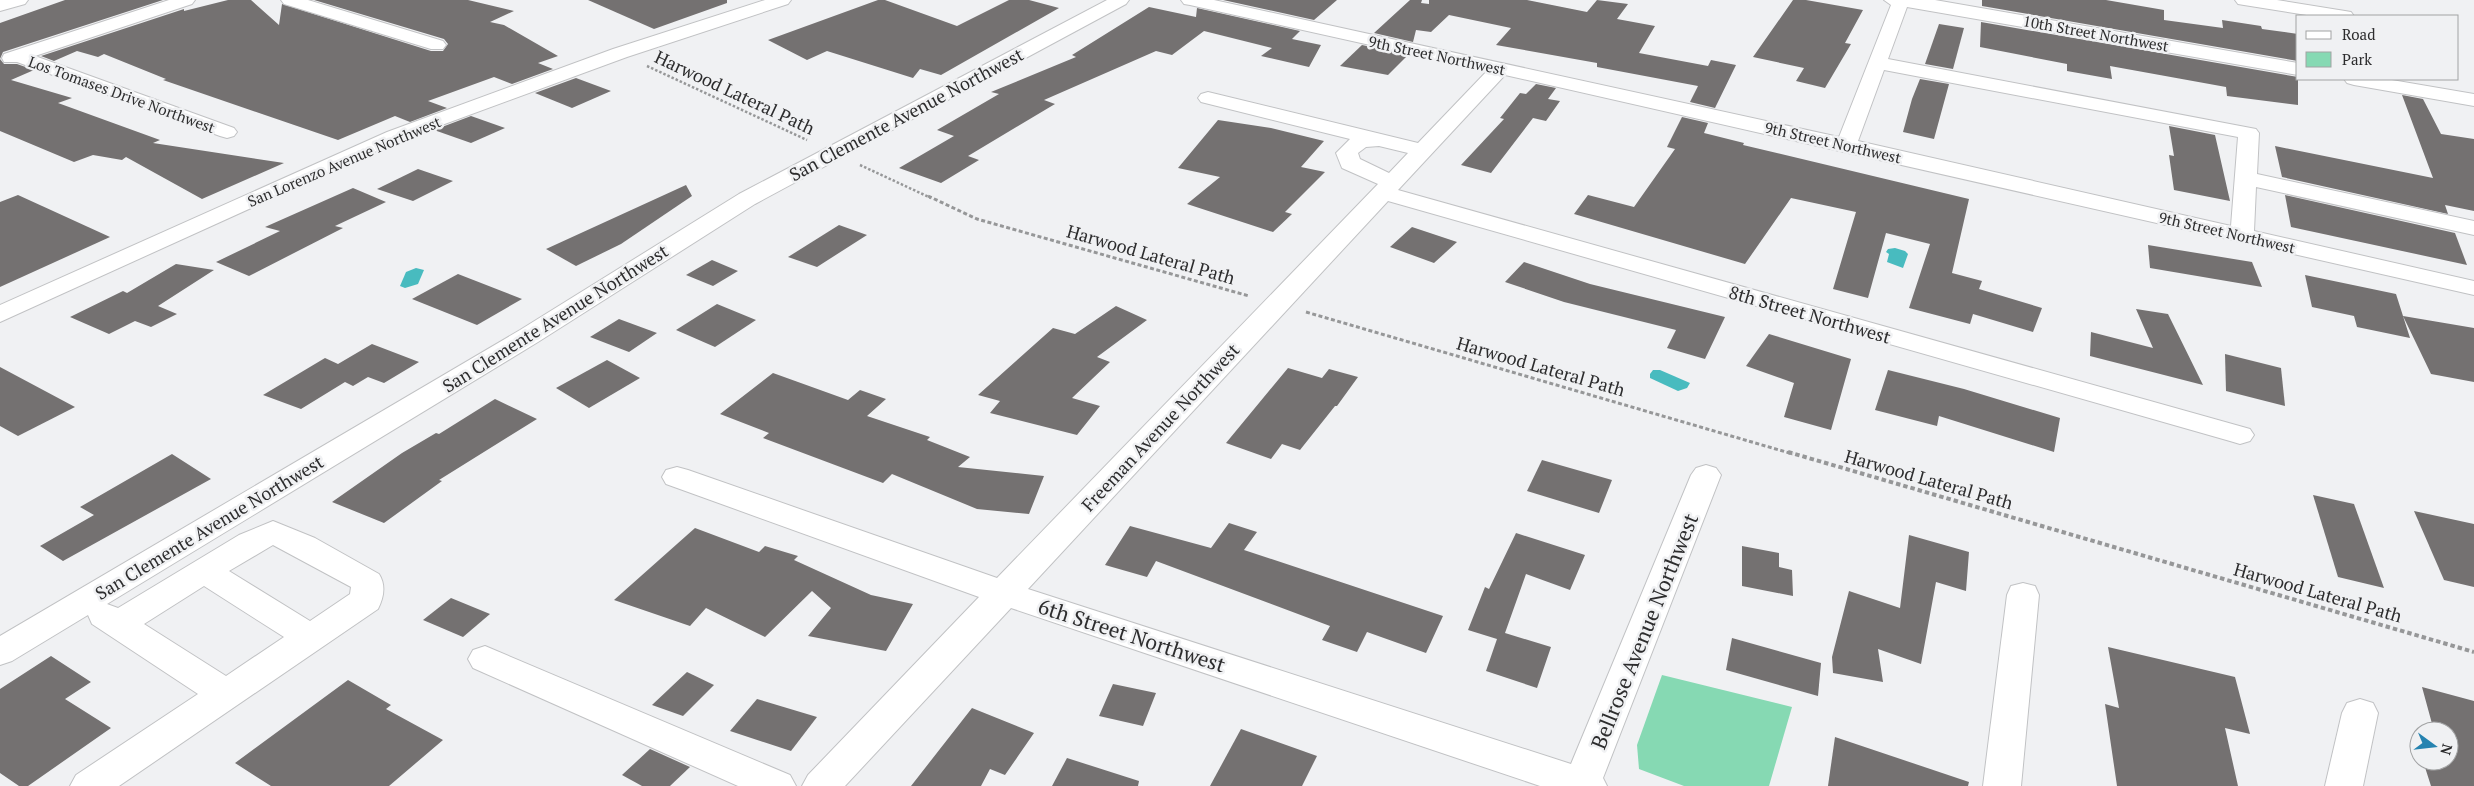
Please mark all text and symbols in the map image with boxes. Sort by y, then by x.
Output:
street label: 10th Street Northwest [2022,10,2171,56]
legend [2296,15,2459,80]
text: Road [2342,24,2375,44]
street label: 9th Street Northwest [1367,31,1508,79]
street label: San Clemente Avenue Northwest [785,42,1028,186]
street label: Harwood Lateral Path [651,44,819,140]
text: Park [2342,49,2372,69]
street label: Los Tomases Drive Northwest [26,51,218,137]
street label: San Lorenzo Avenue Northwest [244,111,444,211]
street label: 9th Street Northwest [1763,117,1904,168]
street label: 9th Street Northwest [2157,207,2298,258]
street label: Harwood Lateral Path [1064,218,1238,290]
street label: San Clemente Avenue Northwest [438,238,673,398]
street label: 8th Street Northwest [1726,279,1894,349]
street label: Harwood Lateral Path [1454,330,1628,402]
street label: Freeman Avenue Northwest [1076,338,1244,516]
street label: Harwood Lateral Path [1842,443,2016,515]
street label: San Clemente Avenue Northwest [91,449,328,605]
street label: Bellrose Avenue Northwest [1584,509,1704,753]
street label: Harwood Lateral Path [2231,556,2405,628]
street label: 6th Street Northwest [1035,592,1229,679]
north arrow [2409,721,2459,771]
text: N [2436,742,2458,757]

